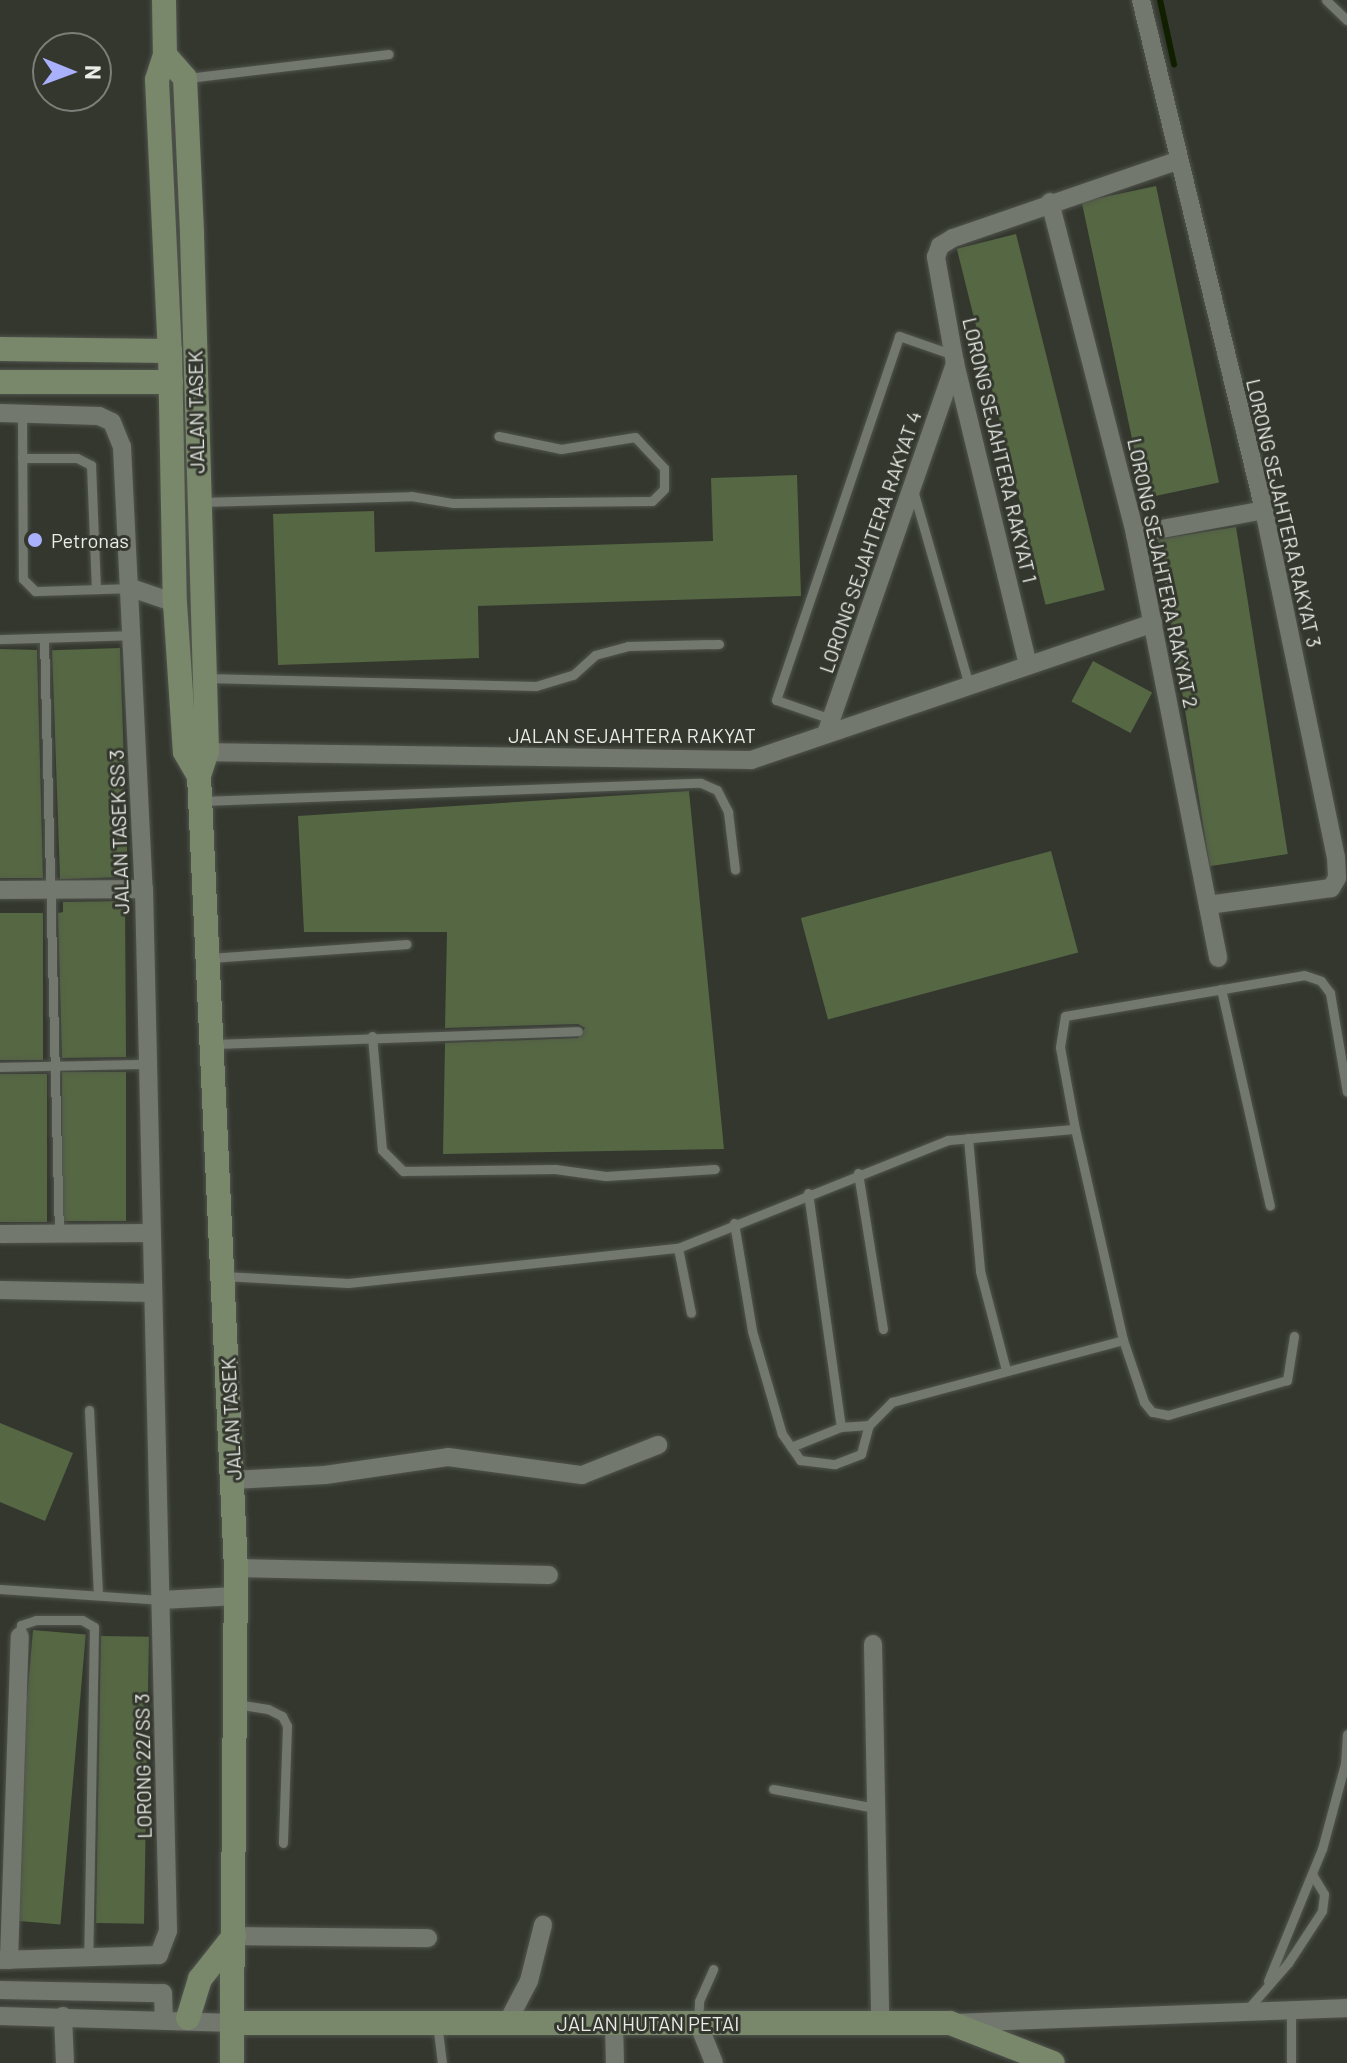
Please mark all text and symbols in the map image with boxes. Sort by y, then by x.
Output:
north arrow [32,32,112,112]
text: N [81,65,107,80]
street label: LORONG SEJAHTERA RAKYAT 1 [958,315,1042,585]
street label: JALAN TASEK [183,350,209,474]
street label: LORONG SEJAHTERA RAKYAT 3 [1241,376,1327,650]
street label: LORONG SEJAHTERA RAKYAT 4 [814,408,926,676]
street label: LORONG SEJAHTERA RAKYAT 2 [1123,436,1203,710]
place label: Petronas [51,528,129,552]
marker: Petronas [26,531,44,549]
street label: JALAN SEJAHTERA RAKYAT [508,723,756,747]
street label: JALAN TASEK SS 3 [104,749,134,915]
street label: JALAN TASEK [216,1357,246,1481]
street label: LORONG 22/SS 3 [130,1693,156,1839]
street label: JALAN HUTAN PETAI [557,2011,739,2035]

